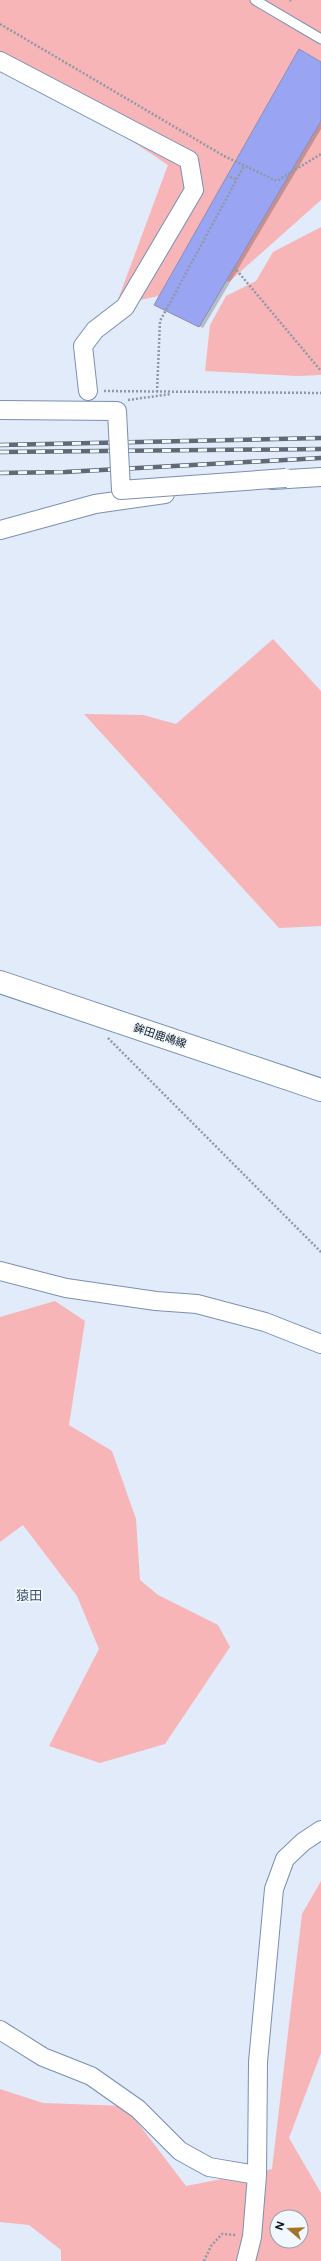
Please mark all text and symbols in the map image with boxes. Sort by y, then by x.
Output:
street label: 鉾田鹿嶋線 [132,1021,188,1051]
district label: 猿田 [16,1588,42,1603]
north arrow [269,2209,309,2249]
text: N [272,2220,288,2232]

